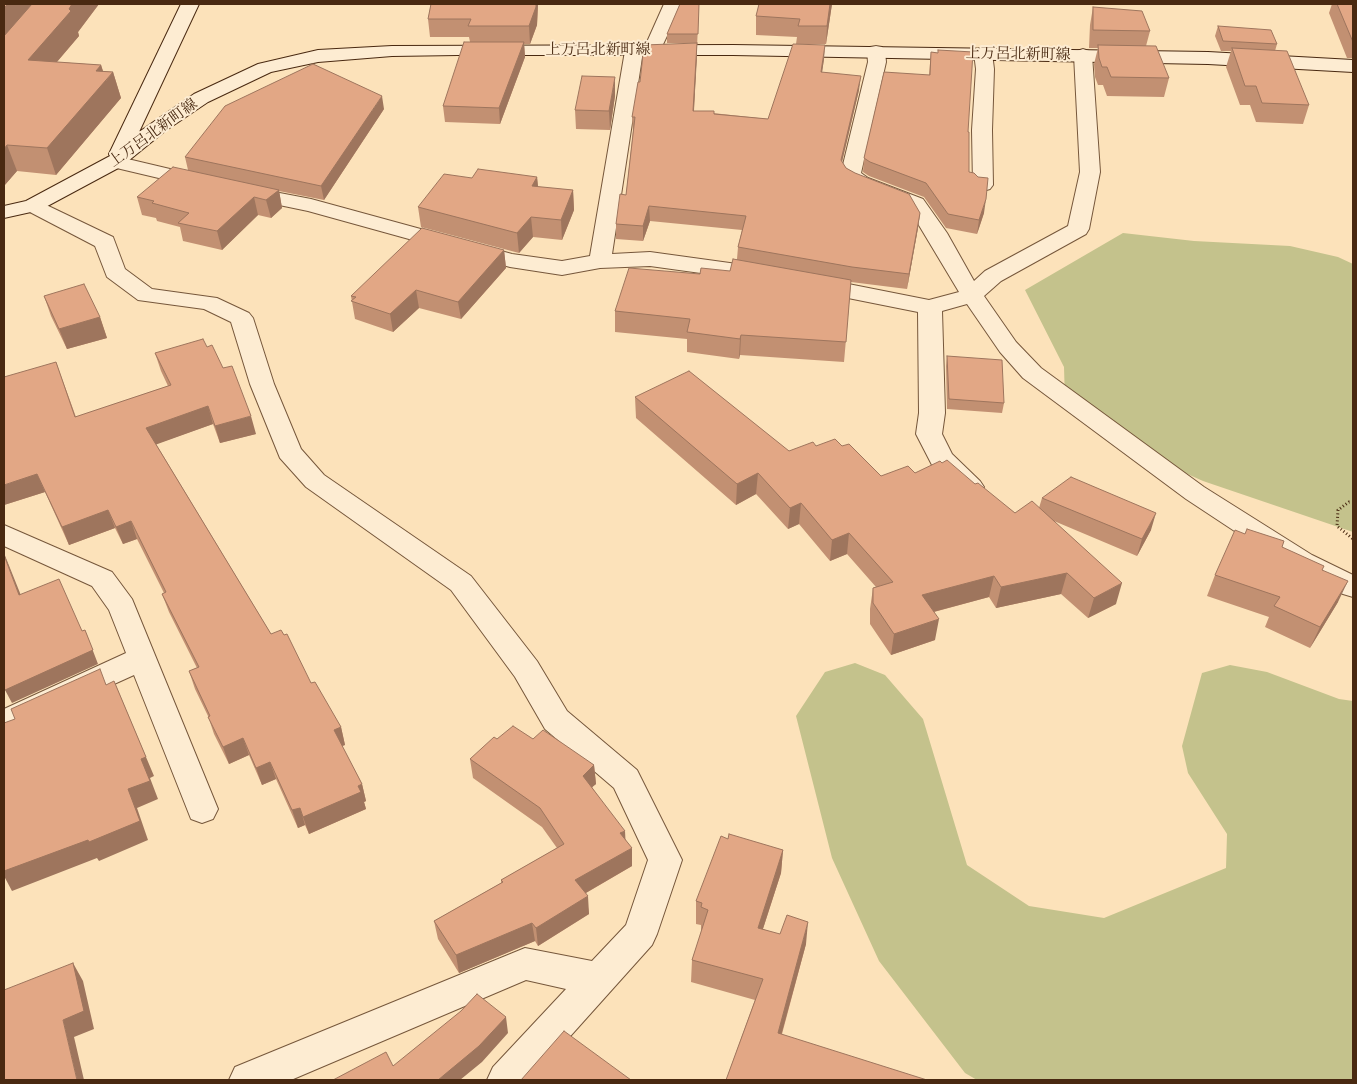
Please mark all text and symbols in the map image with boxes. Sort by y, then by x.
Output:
street label: 上万呂北新町線 [546,41,650,59]
street label: 上万呂北新町線 [965,44,1071,64]
street label: 上万呂北新町線 [105,95,201,171]

